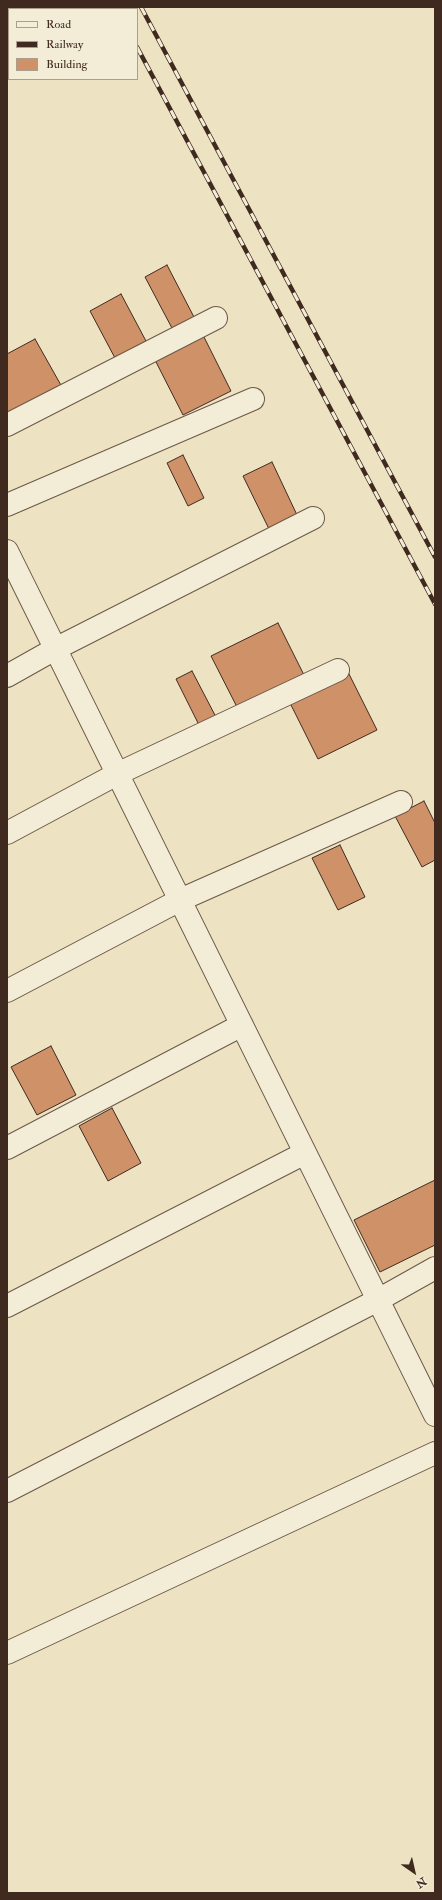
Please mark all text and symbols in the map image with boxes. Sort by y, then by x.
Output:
legend [8,8,138,80]
text: Road [46,17,71,32]
text: Railway [46,37,83,52]
text: Building [46,57,87,72]
north arrow [394,1852,434,1892]
text: N [413,1874,429,1891]

